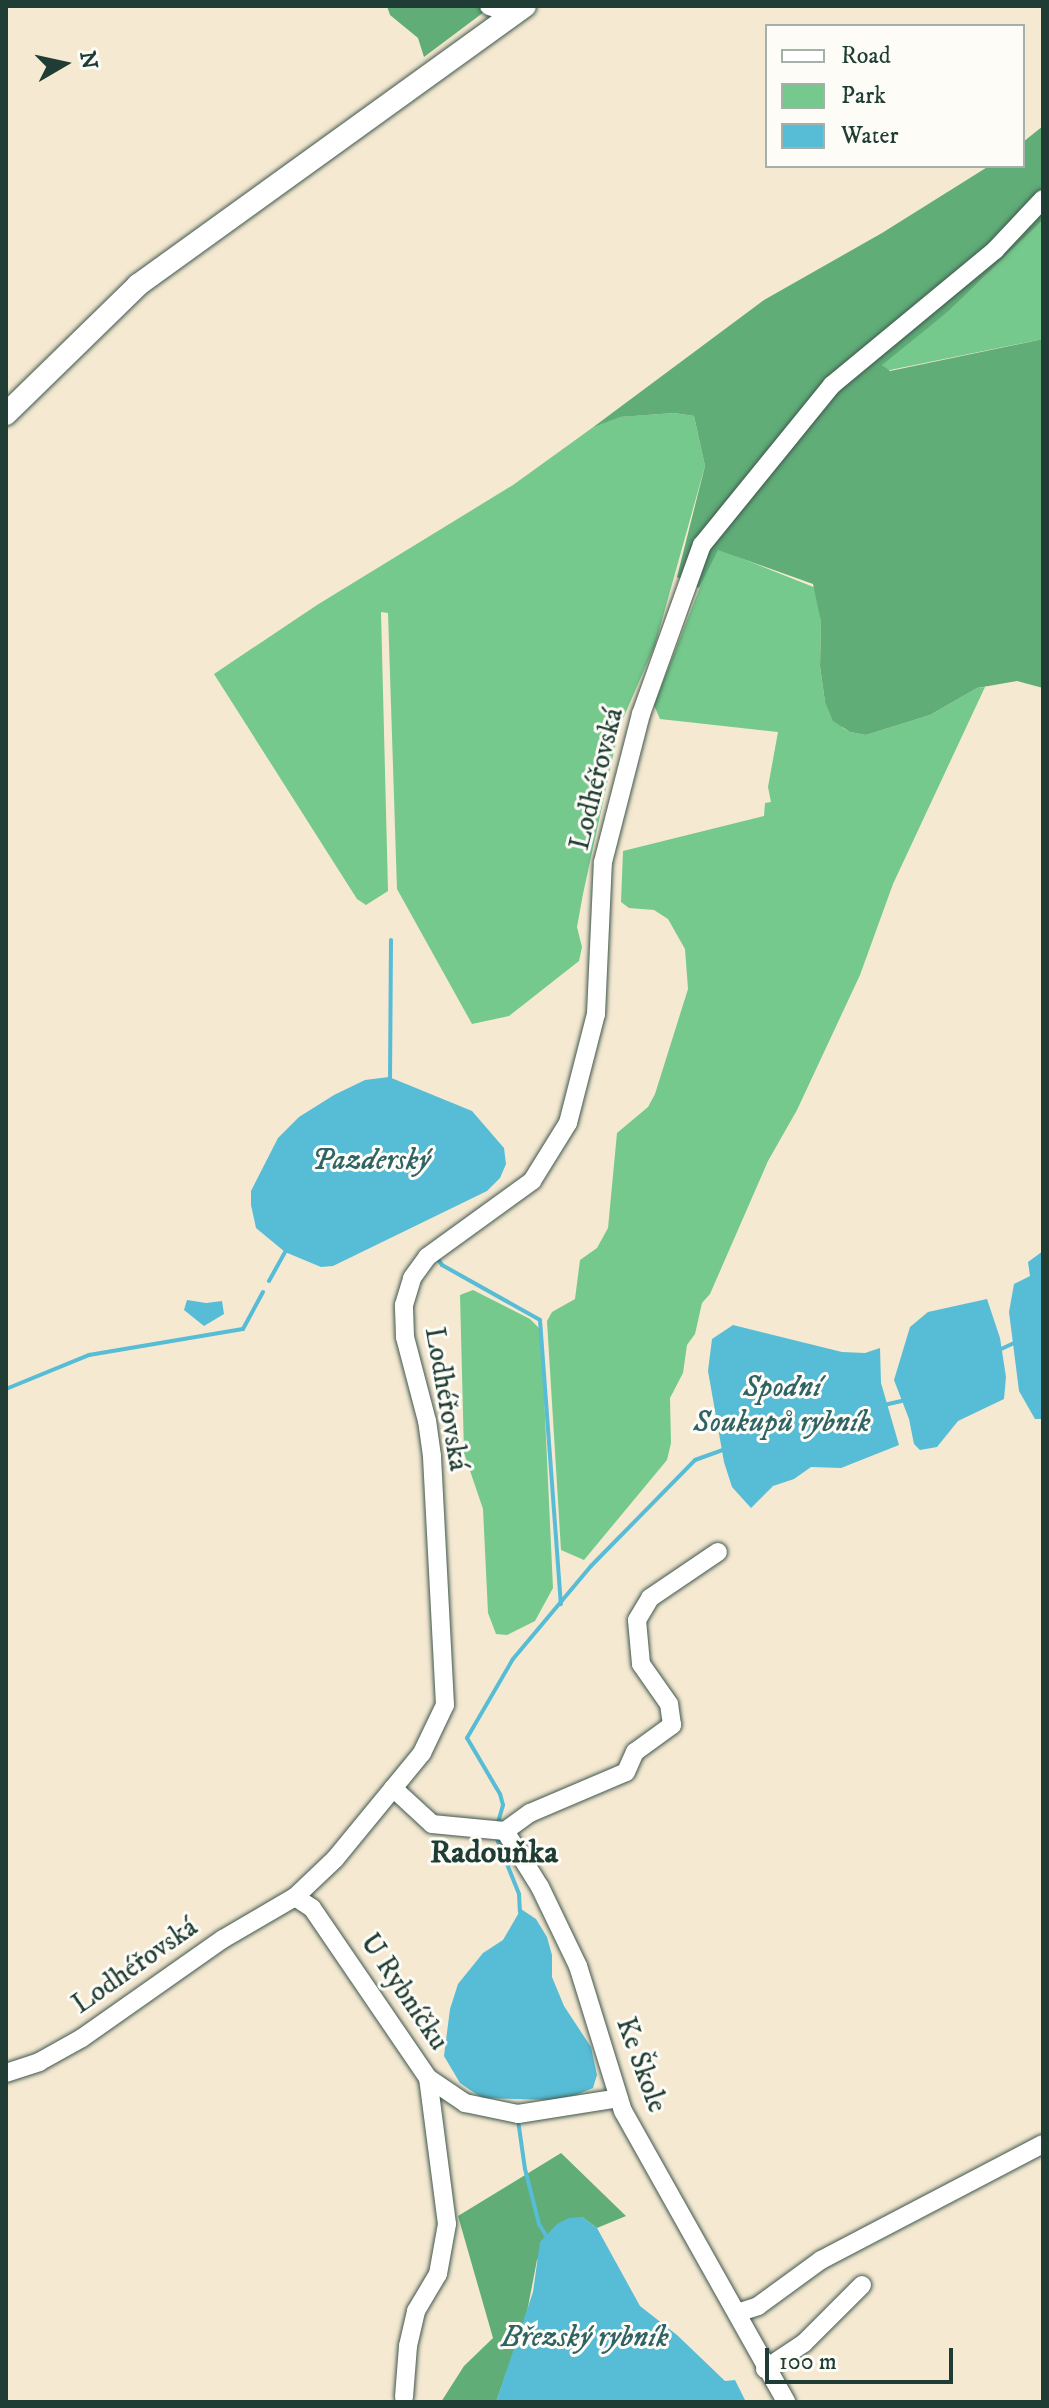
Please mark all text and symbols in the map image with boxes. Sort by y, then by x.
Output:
north arrow [24,24,104,104]
legend [765,24,1025,168]
text: Road [841,41,891,71]
text: N [73,49,103,71]
text: Park [841,81,886,111]
text: Water [841,121,898,151]
street label: Lodhéřovská [563,704,631,854]
water label: Pazderský [312,1143,430,1179]
street label: Lodhéřovská [417,1324,475,1474]
water label: Spodní Soukupů rybník [693,1370,871,1440]
district label: Radouňka [430,1834,558,1872]
street label: Lodhéřovská [66,1911,204,2021]
street label: U Rybníčku [353,1927,455,2057]
street label: Ke Škole [608,2013,674,2117]
water label: Březský rybník [501,2320,669,2356]
scale bar [769,2332,957,2382]
text: 100 m [779,2347,837,2377]

